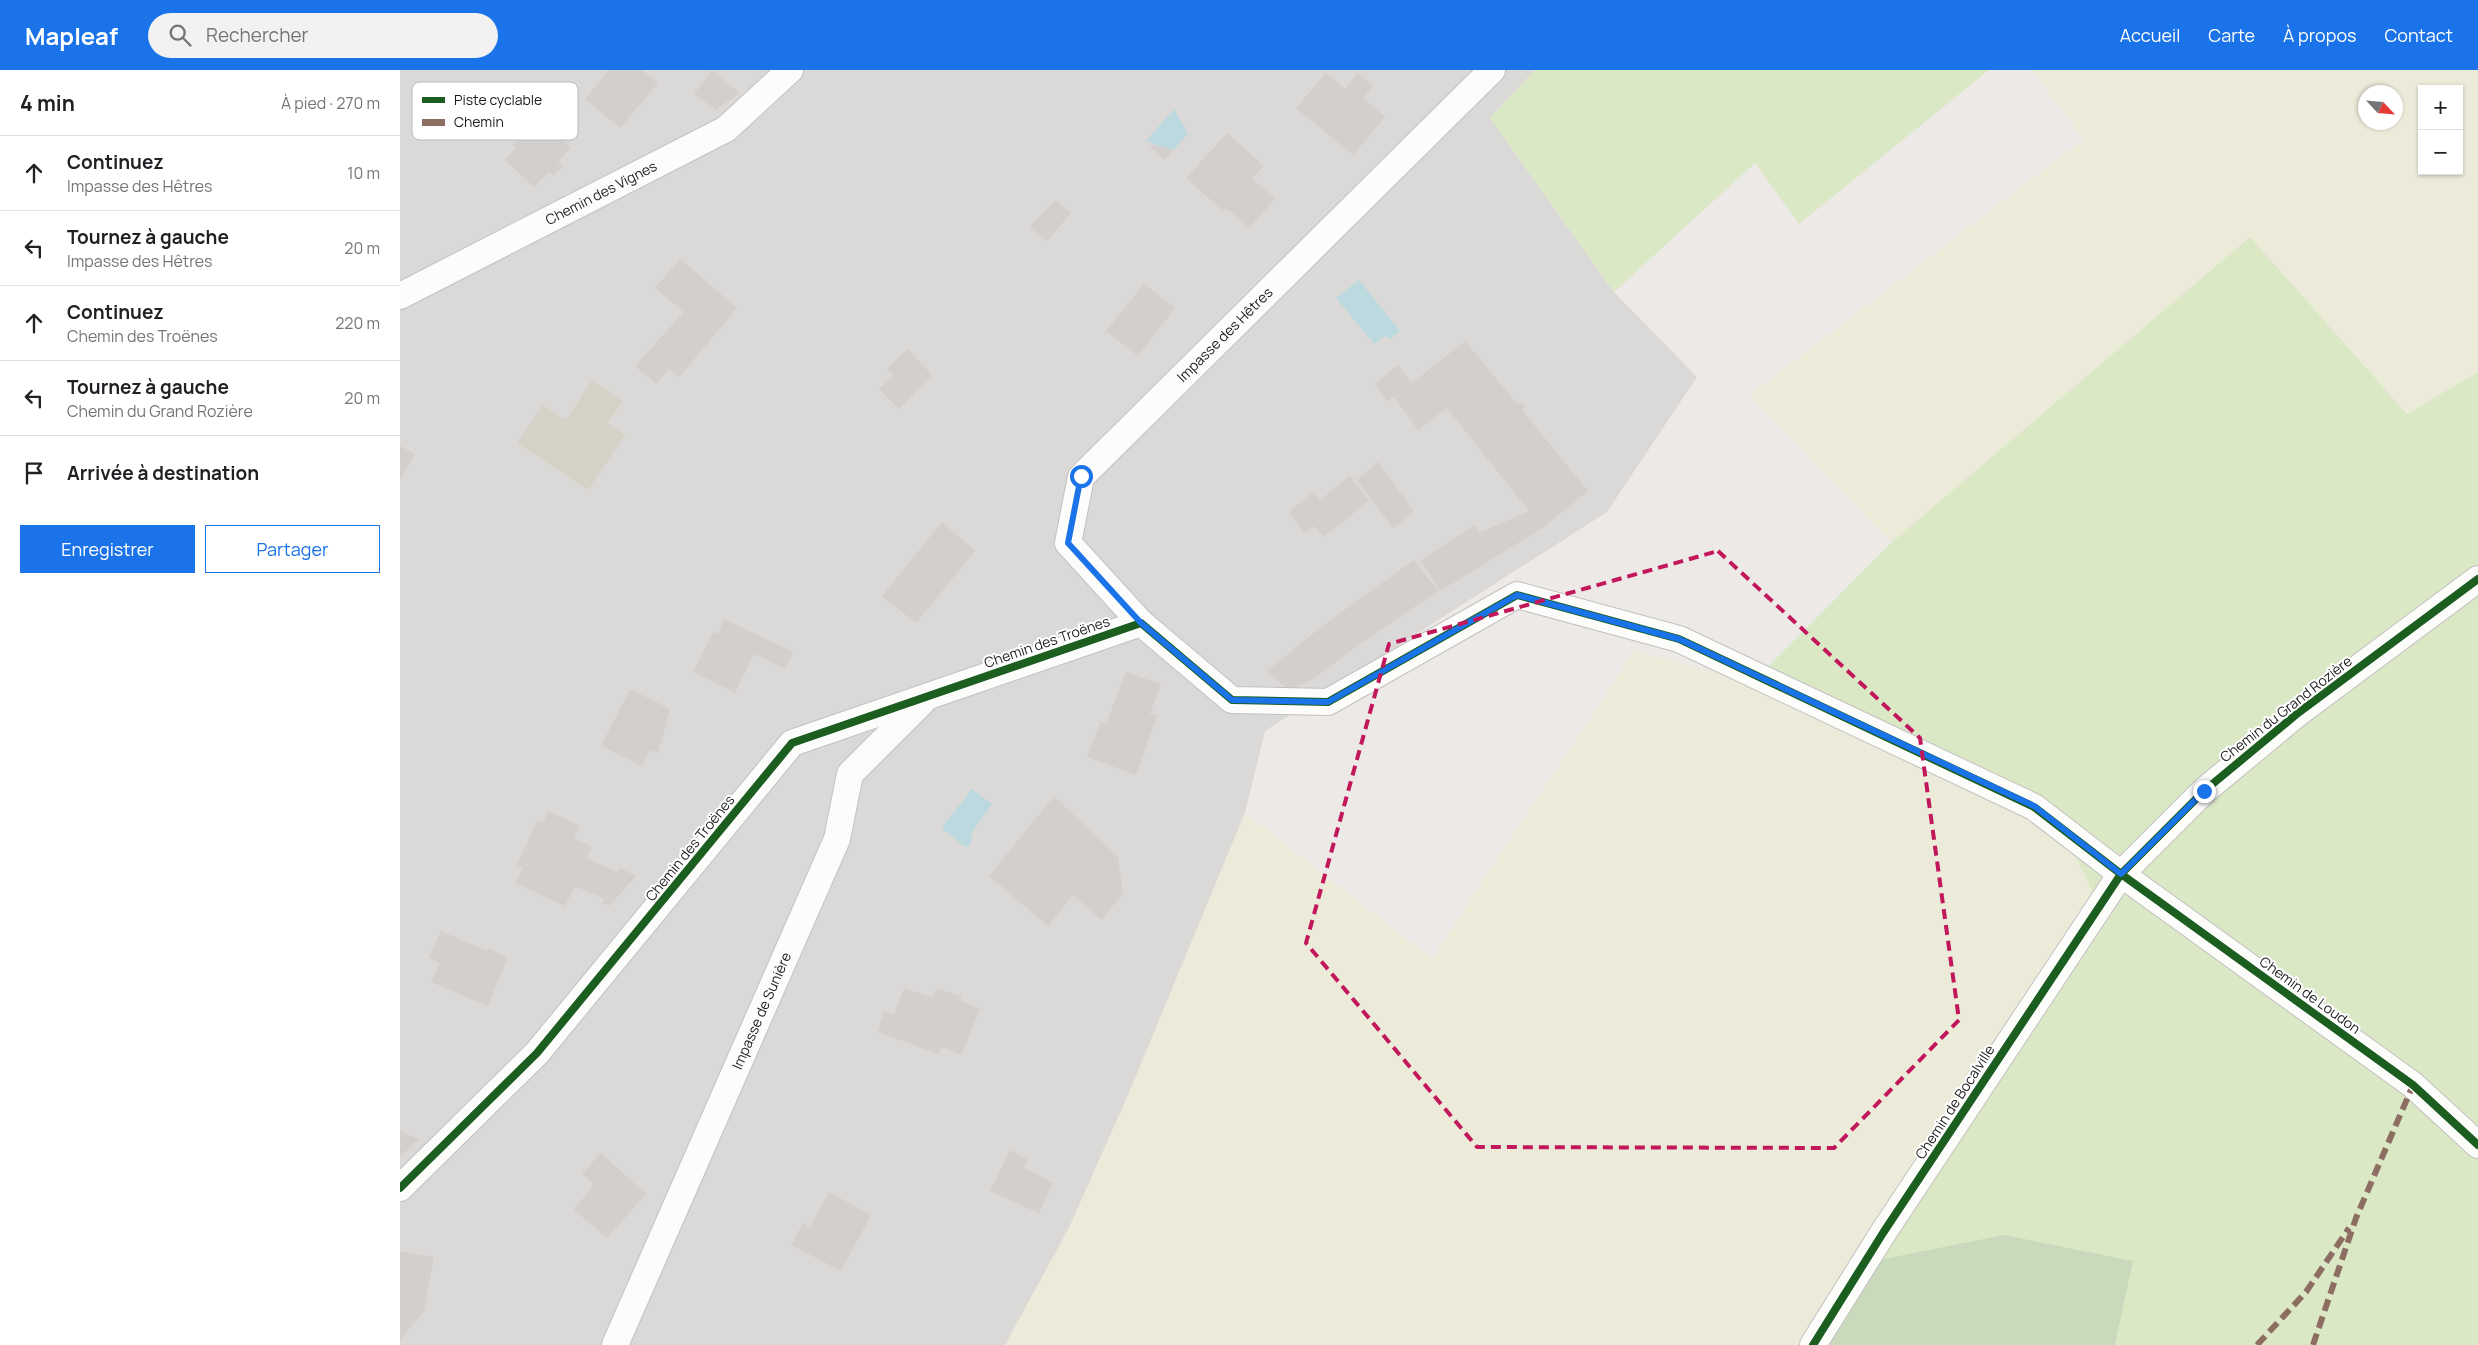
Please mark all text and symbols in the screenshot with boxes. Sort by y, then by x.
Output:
search box [148,13,498,58]
text: Mapleaf [25,19,118,52]
icon: search [166,21,194,49]
text: Rechercher [206,22,308,48]
text: Accueil [2120,23,2180,47]
text: Carte [2208,23,2255,47]
text: À propos [2283,23,2356,47]
text: Contact [2384,23,2453,47]
legend [412,82,578,140]
north arrow [2358,85,2403,130]
map controls [2418,85,2463,175]
button: + [2418,85,2463,130]
text: 4 min [20,89,75,117]
text: Piste cyclable [454,90,542,109]
text: À pied · 270 m [281,92,380,114]
text: Chemin [454,112,504,131]
button: − [2418,130,2463,175]
text: Continuez [67,149,164,175]
street label: Chemin des Vignes [542,156,660,229]
icon: ahead [20,159,48,187]
text: 10 m [347,162,380,184]
text: Impasse des Hêtres [67,175,213,197]
text: Tournez à gauche [67,224,229,250]
icon: left [20,234,48,262]
text: 20 m [344,237,380,259]
text: Impasse des Hêtres [67,250,213,272]
street label: Impasse des Hêtres [1173,283,1276,386]
text: Continuez [67,299,164,325]
icon: ahead [20,309,48,337]
text: 220 m [335,312,380,334]
text: Chemin des Troënes [67,325,218,347]
text: Tournez à gauche [67,374,229,400]
icon: left [20,384,48,412]
text: 20 m [344,387,380,409]
text: Chemin du Grand Rozière [67,400,253,422]
icon: arrive [20,459,48,487]
text: Arrivée à destination [67,460,259,486]
route start [1070,465,1093,488]
button: Enregistrer [20,525,195,573]
button: Partager [205,525,380,573]
street label: Chemin des Troënes [981,611,1112,672]
street label: Chemin du Grand Rozière [2216,651,2356,766]
route end [2193,780,2216,803]
street label: Chemin des Troënes [641,790,738,905]
street label: Impasse de Sunière [727,949,795,1072]
street label: Chemin de Loudon [2256,952,2365,1038]
street label: Chemin de Bocalville [1911,1041,1999,1162]

